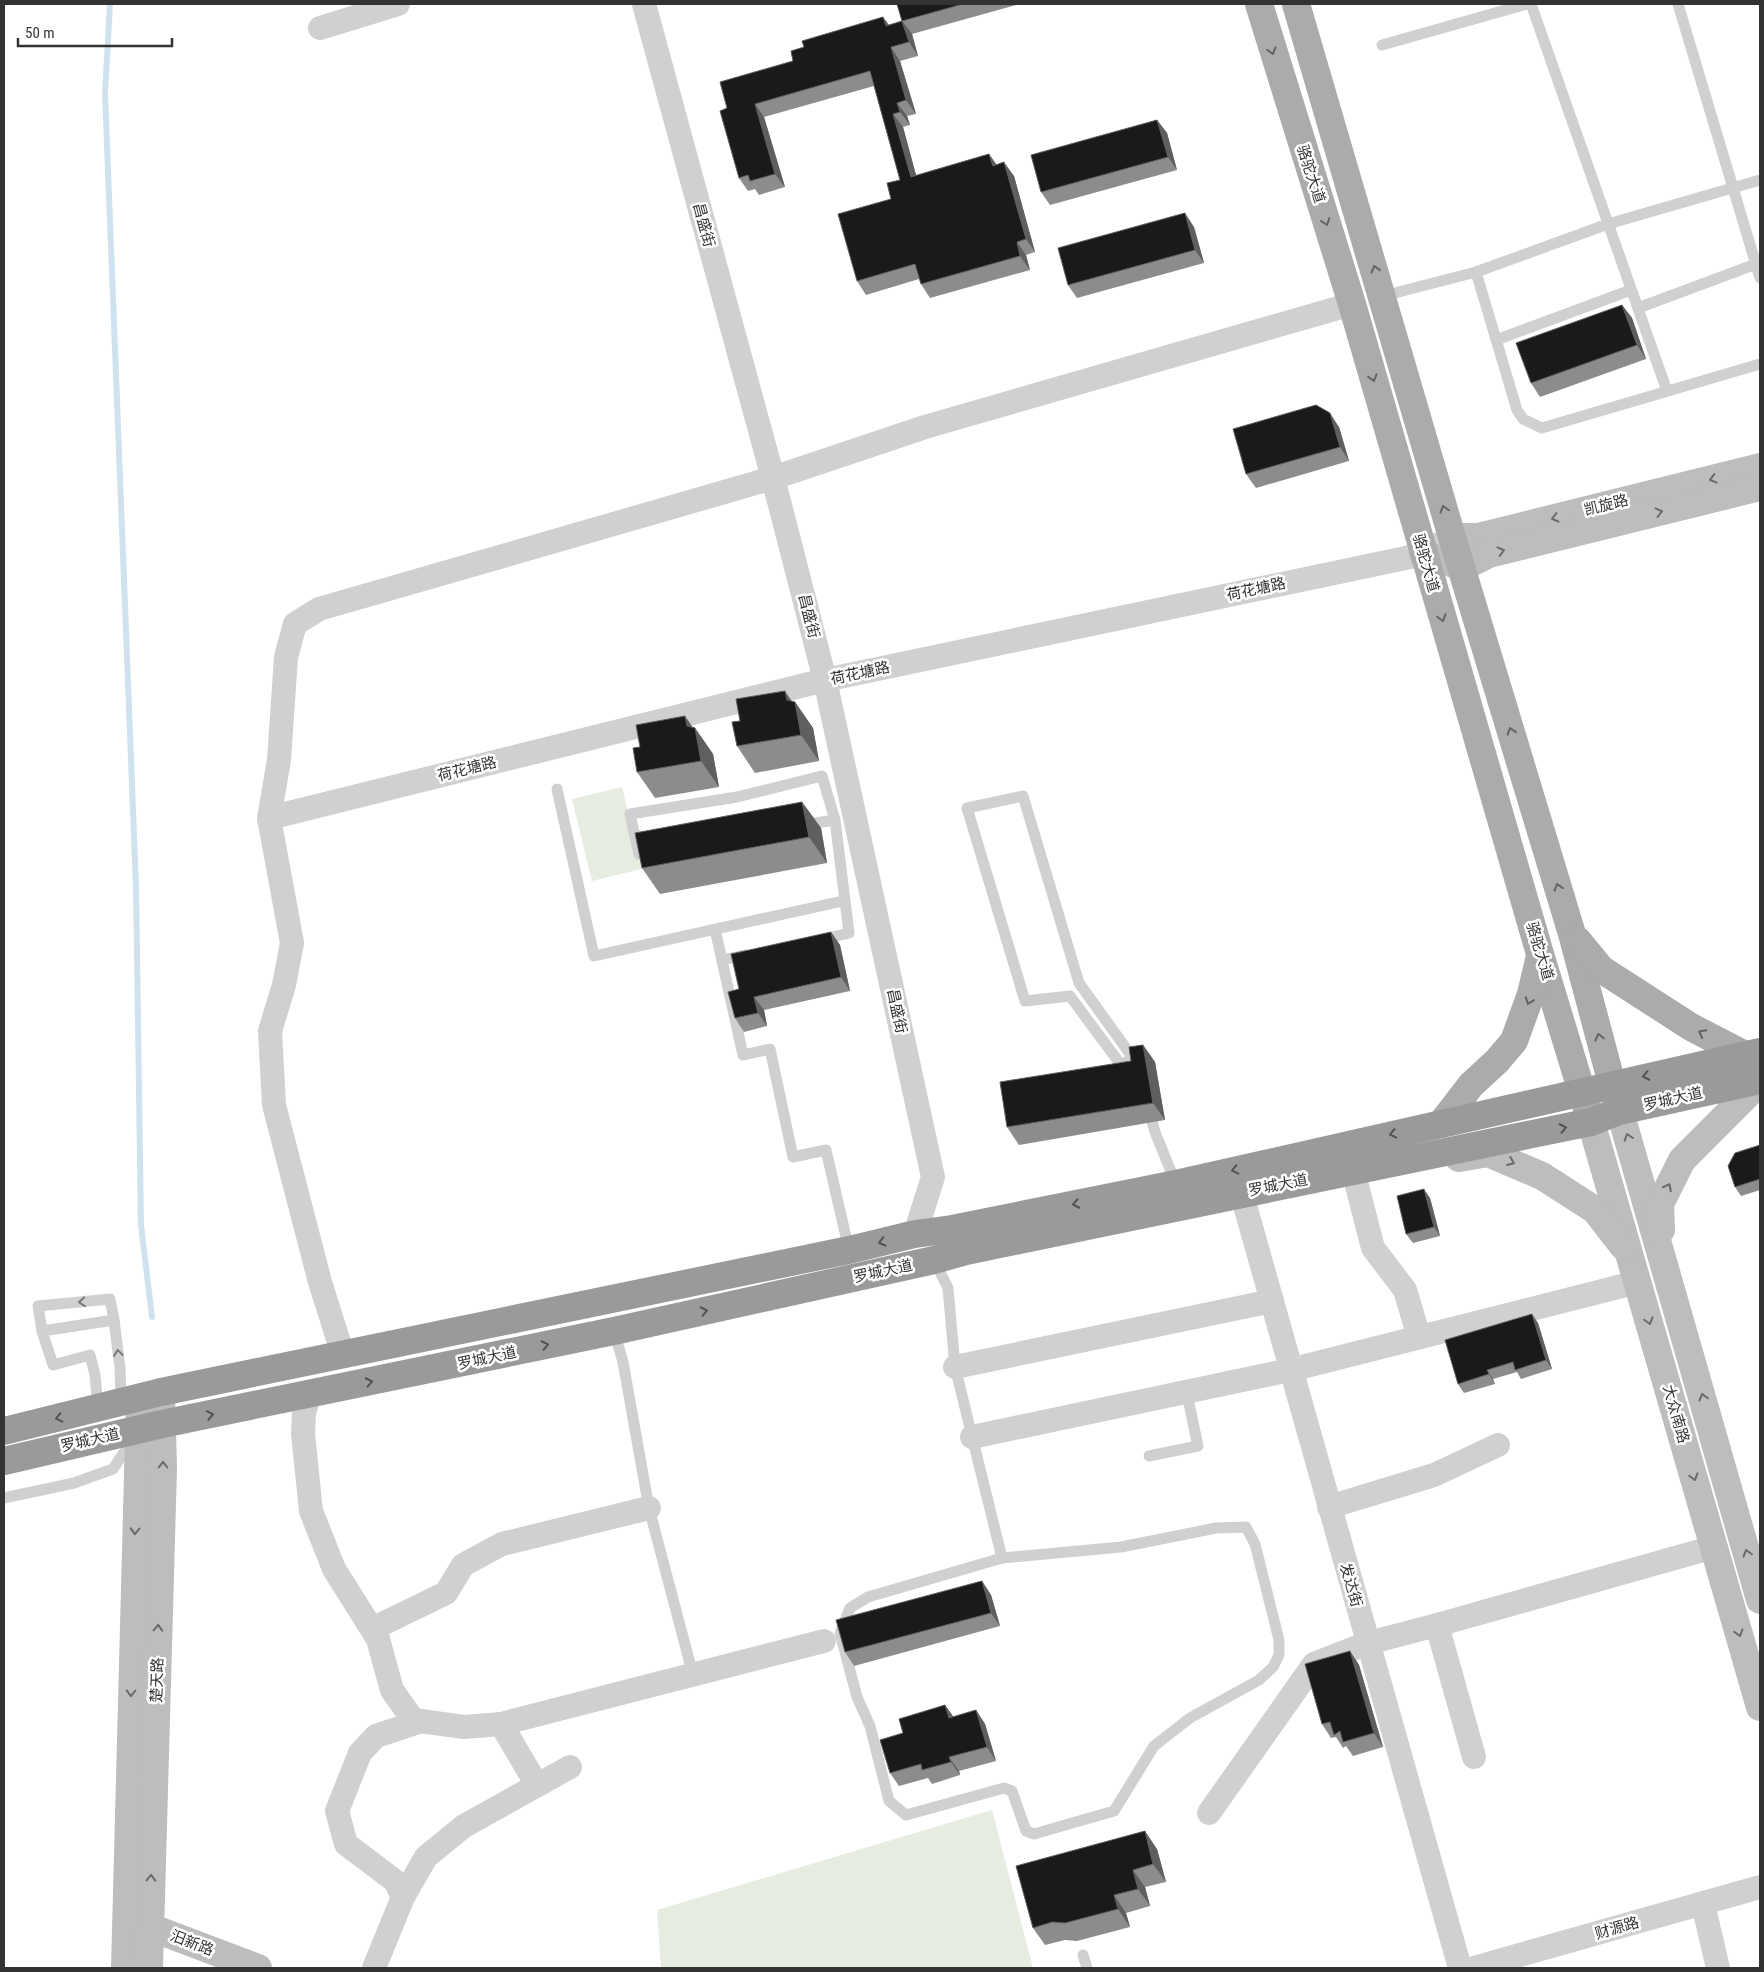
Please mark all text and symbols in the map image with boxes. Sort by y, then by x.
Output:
scale bar [18,15,171,47]
text: 50 m [25,24,55,42]
one-way arrow [1267,46,1277,54]
street label: 骆驼大道 [1293,143,1329,205]
street label: 昌盛街 [689,201,719,249]
one-way arrow [1321,218,1331,226]
one-way arrow [1370,264,1381,273]
one-way arrow [1368,373,1378,381]
one-way arrow [1709,473,1717,483]
street label: 凯旋路 [1582,491,1630,519]
one-way arrow [1439,505,1449,514]
one-way arrow [1654,507,1663,518]
one-way arrow [1551,512,1560,523]
street label: 骆驼大道 [1409,532,1443,594]
one-way arrow [1496,546,1505,557]
street label: 荷花塘路 [1225,574,1287,604]
street label: 昌盛街 [795,592,823,640]
one-way arrow [1436,614,1447,623]
street label: 荷花塘路 [829,658,891,688]
one-way arrow [1507,728,1517,736]
street label: 荷花塘路 [436,753,498,785]
one-way arrow [1553,884,1563,892]
street label: 骆驼大道 [1523,920,1557,982]
street label: 昌盛街 [884,987,910,1035]
one-way arrow [1525,997,1535,1005]
one-way arrow [1699,1029,1708,1039]
one-way arrow [1594,1033,1605,1041]
one-way arrow [1642,1071,1651,1081]
street label: 罗城大道 [1642,1083,1704,1115]
one-way arrow [1559,1123,1568,1133]
one-way arrow [1389,1128,1398,1139]
one-way arrow [1624,1134,1634,1142]
one-way arrow [1506,1156,1515,1167]
one-way arrow [1230,1164,1239,1175]
street label: 罗城大道 [1247,1170,1309,1200]
one-way arrow [1662,1183,1672,1192]
one-way arrow [1071,1198,1080,1209]
one-way arrow [877,1236,886,1247]
street label: 罗城大道 [852,1256,914,1286]
one-way arrow [78,1296,86,1307]
one-way arrow [700,1306,709,1317]
one-way arrow [1643,1316,1654,1325]
one-way arrow [541,1341,550,1351]
street label: 罗城大道 [456,1343,518,1373]
one-way arrow [113,1348,124,1356]
one-way arrow [365,1378,374,1388]
street label: 大众南路 [1659,1383,1693,1445]
one-way arrow [1698,1393,1708,1401]
one-way arrow [206,1410,214,1421]
one-way arrow [54,1412,63,1423]
street label: 罗城大道 [59,1424,121,1456]
one-way arrow [158,1461,168,1469]
one-way arrow [1688,1472,1699,1481]
one-way arrow [130,1527,140,1535]
one-way arrow [1742,1549,1753,1557]
street label: 发达街 [1336,1561,1366,1609]
one-way arrow [153,1624,164,1632]
one-way arrow [1734,1628,1744,1636]
street label: 楚天路 [147,1657,167,1703]
one-way arrow [126,1690,136,1697]
one-way arrow [146,1873,156,1881]
street label: 财源路 [1593,1913,1641,1943]
street label: 汨新路 [168,1927,216,1959]

